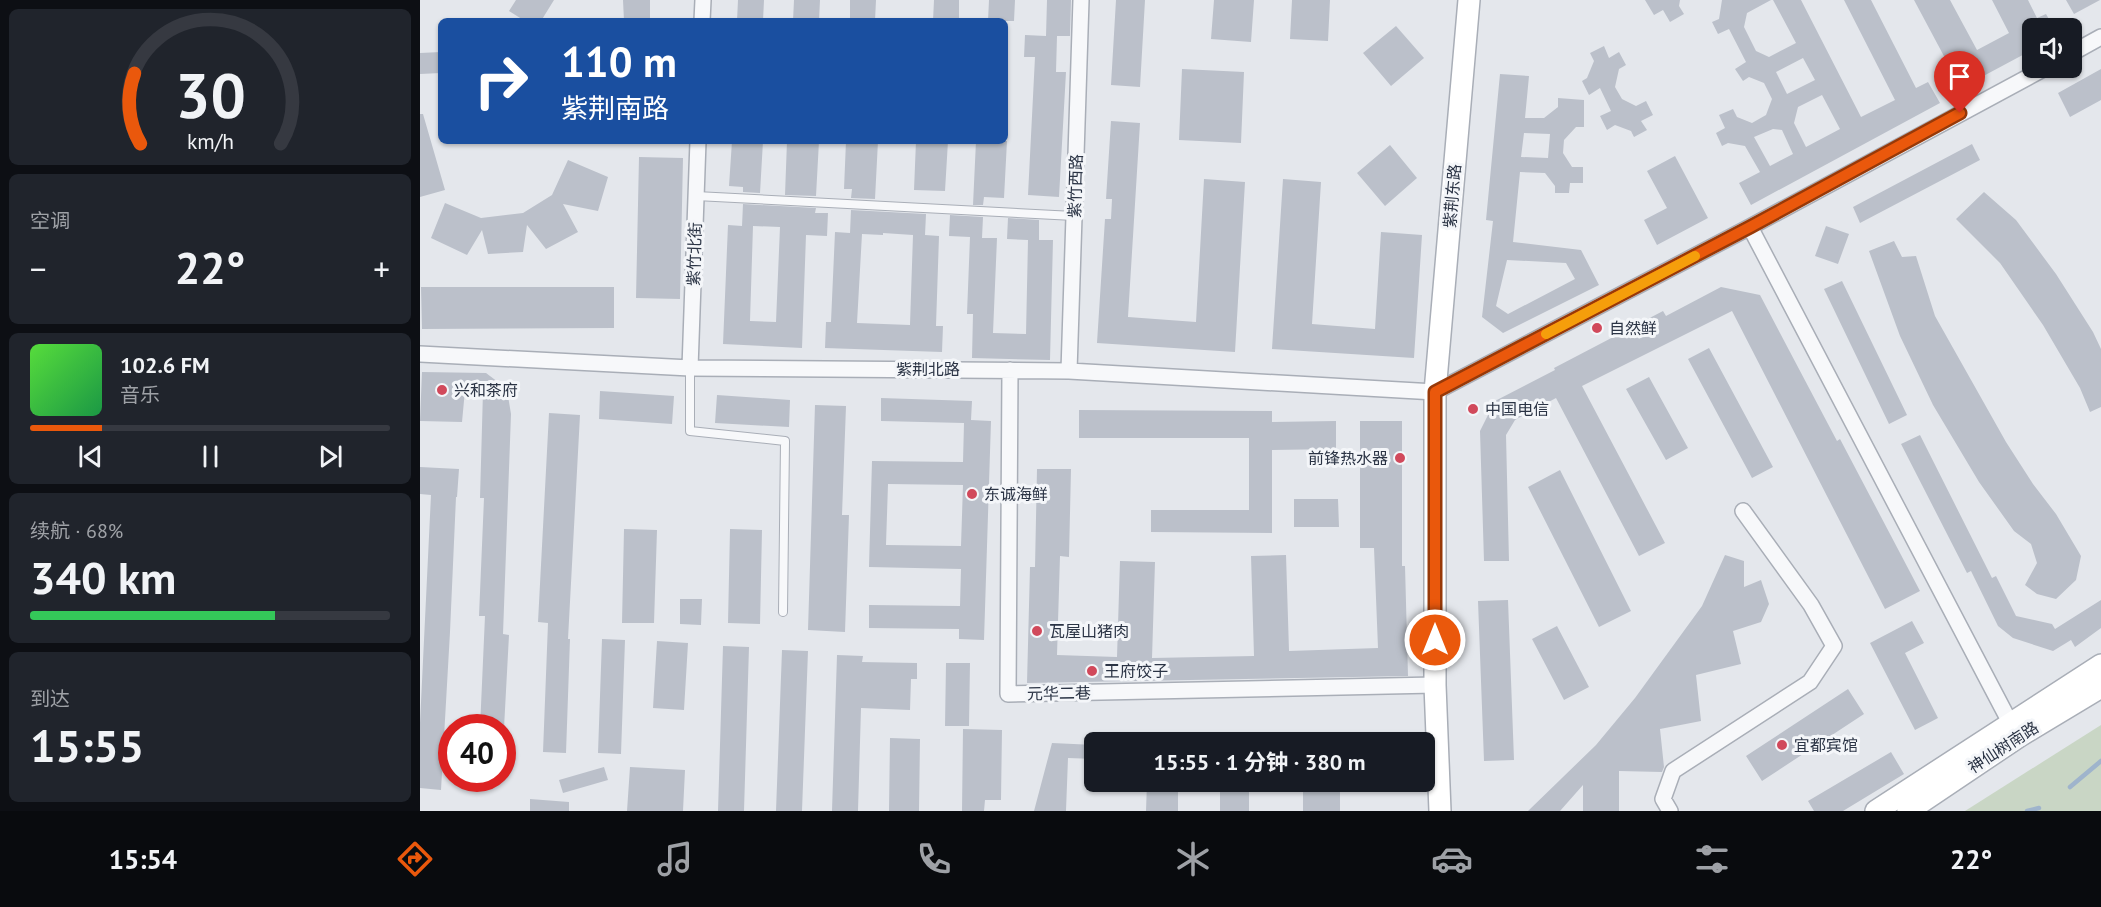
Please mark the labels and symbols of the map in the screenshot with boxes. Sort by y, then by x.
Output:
pin [1934,51,1985,113]
street label: 紫竹西路 [1064,154,1086,218]
street label: 紫荆东路 [1439,163,1465,229]
street label: 紫竹北街 [683,222,705,286]
place label: 自然鲜 [1609,318,1657,338]
marker: 自然鲜 [1590,321,1604,335]
street label: 紫荆北路 [896,359,960,379]
place label: 兴和茶府 [454,380,518,400]
marker: 兴和茶府 [435,383,449,397]
place label: 中国电信 [1485,399,1549,419]
marker: 中国电信 [1466,402,1480,416]
place label: 前锋热水器 [1308,448,1388,468]
marker: 前锋热水器 [1393,451,1407,465]
place label: 东诚海鲜 [984,484,1048,504]
marker: 东诚海鲜 [965,487,979,501]
position arrow [1403,608,1467,672]
place label: 瓦屋山猪肉 [1049,621,1129,641]
marker: 瓦屋山猪肉 [1030,624,1044,638]
place label: 王府饺子 [1104,661,1168,681]
marker: 王府饺子 [1085,664,1099,678]
street label: 元华二巷 [1027,682,1091,704]
speed limit sign: 40 [438,714,516,792]
street label: 神仙树南路 [1964,717,2042,777]
place label: 宜都宾馆 [1794,735,1858,755]
marker: 宜都宾馆 [1775,738,1789,752]

